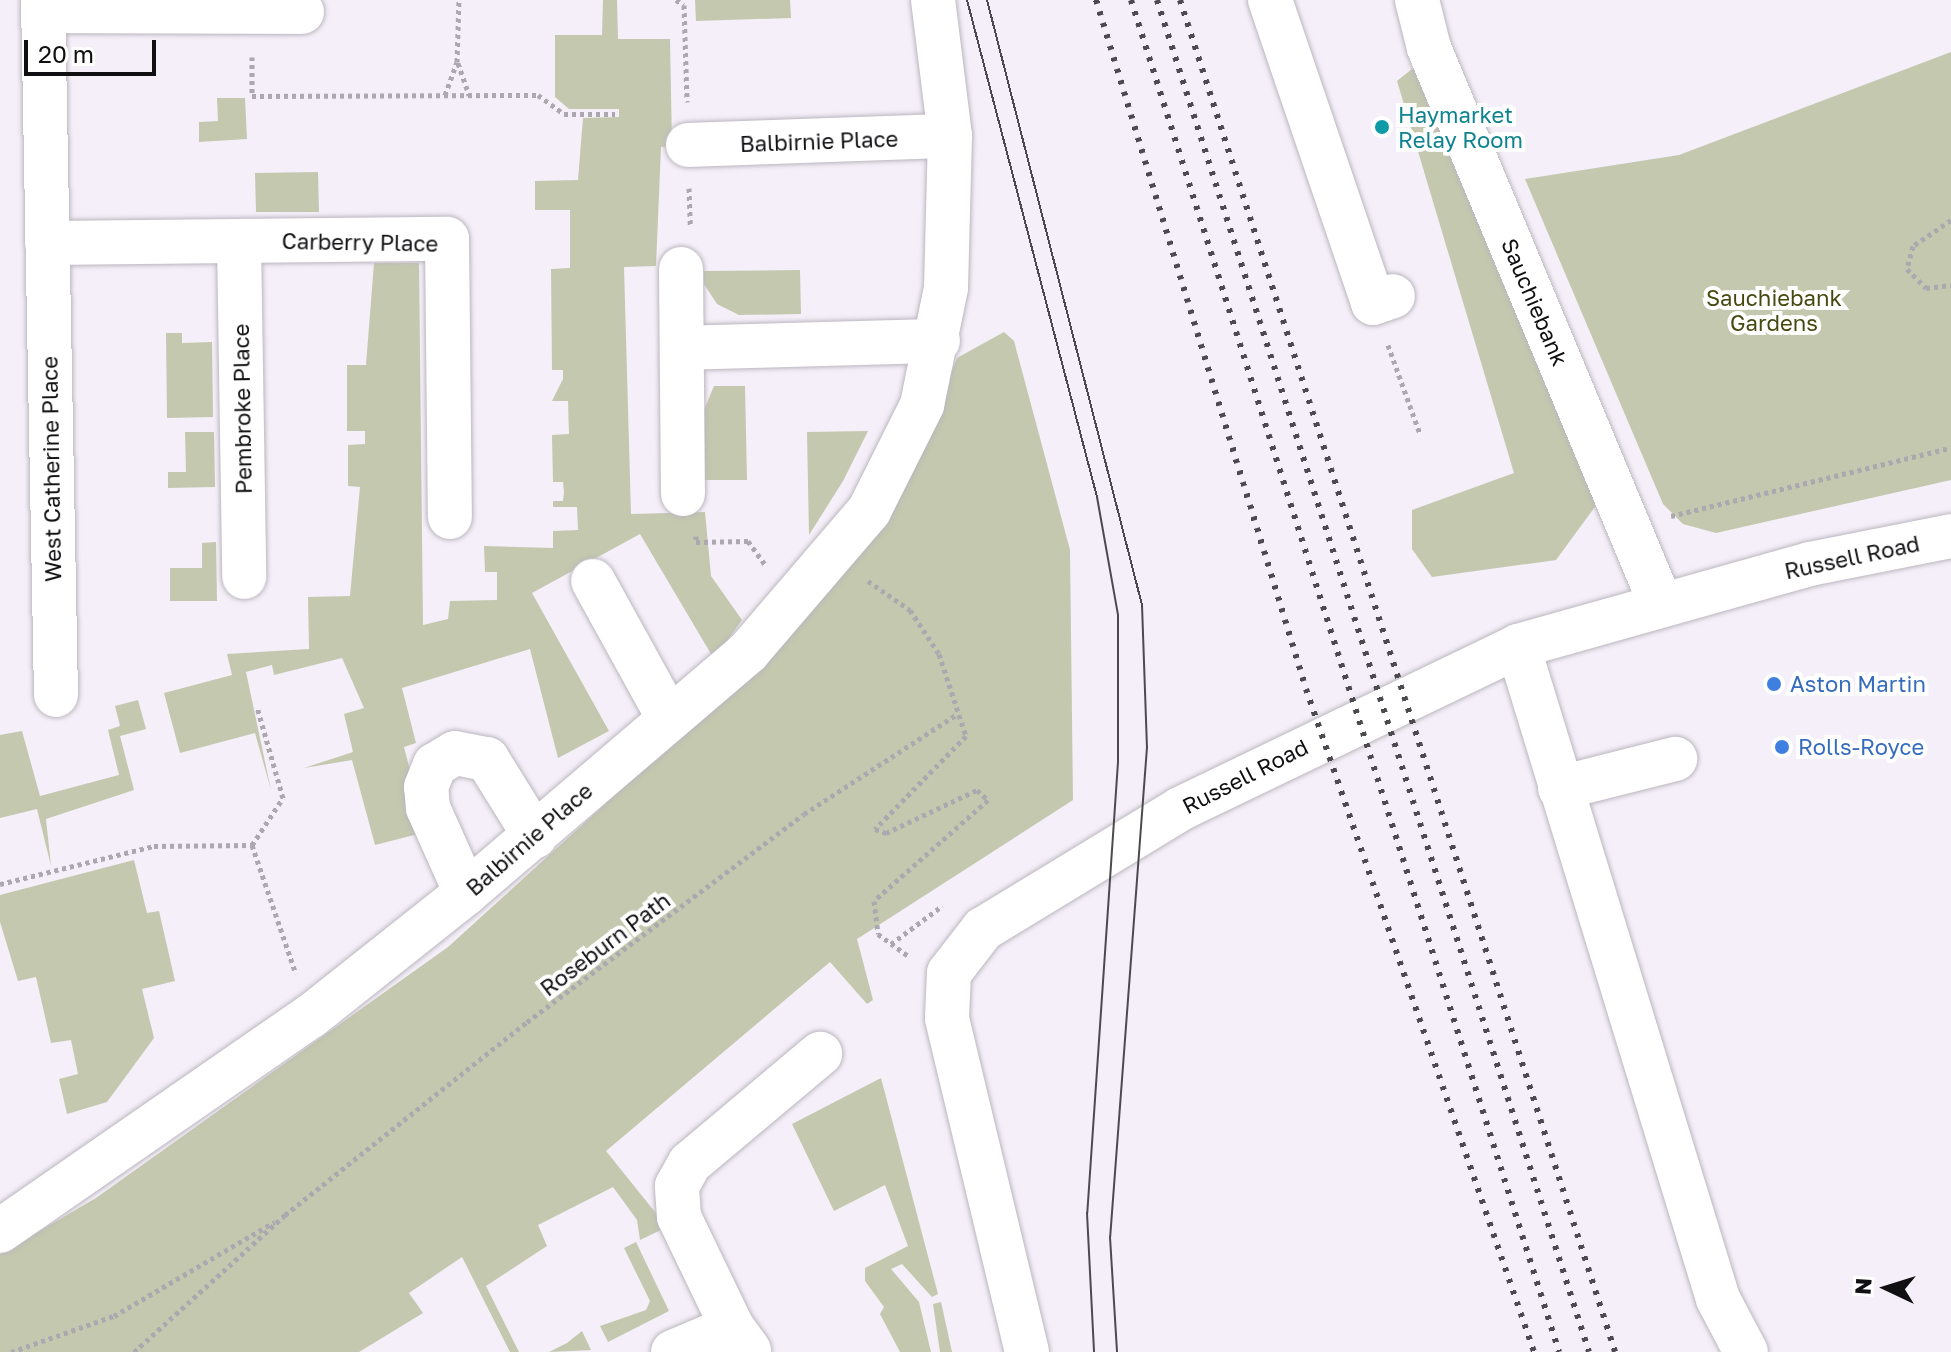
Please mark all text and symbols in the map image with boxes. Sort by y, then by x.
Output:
scale bar [28,24,160,74]
text: 20 m [38,39,94,68]
place label: Haymarket Relay Room [1398,101,1523,152]
marker: Haymarket Relay Room [1373,118,1391,136]
street label: Balbirnie Place [739,125,899,157]
street label: Carberry Place [282,227,438,257]
street label: Sauchiebank [1496,234,1574,370]
park label: Sauchiebank Gardens [1706,284,1842,336]
street label: Pembroke Place [227,324,257,494]
street label: West Catherine Place [36,356,66,582]
street label: Russell Road [1782,530,1922,584]
place label: Aston Martin [1790,671,1926,697]
marker: Aston Martin [1765,675,1783,693]
street label: Russell Road [1178,733,1312,819]
place label: Rolls-Royce [1798,734,1924,760]
marker: Rolls-Royce [1773,738,1791,756]
street label: Balbirnie Place [461,777,597,901]
street label: Roseburn Path [535,887,675,1001]
north arrow [1847,1248,1927,1328]
text: N [1849,1277,1877,1296]

